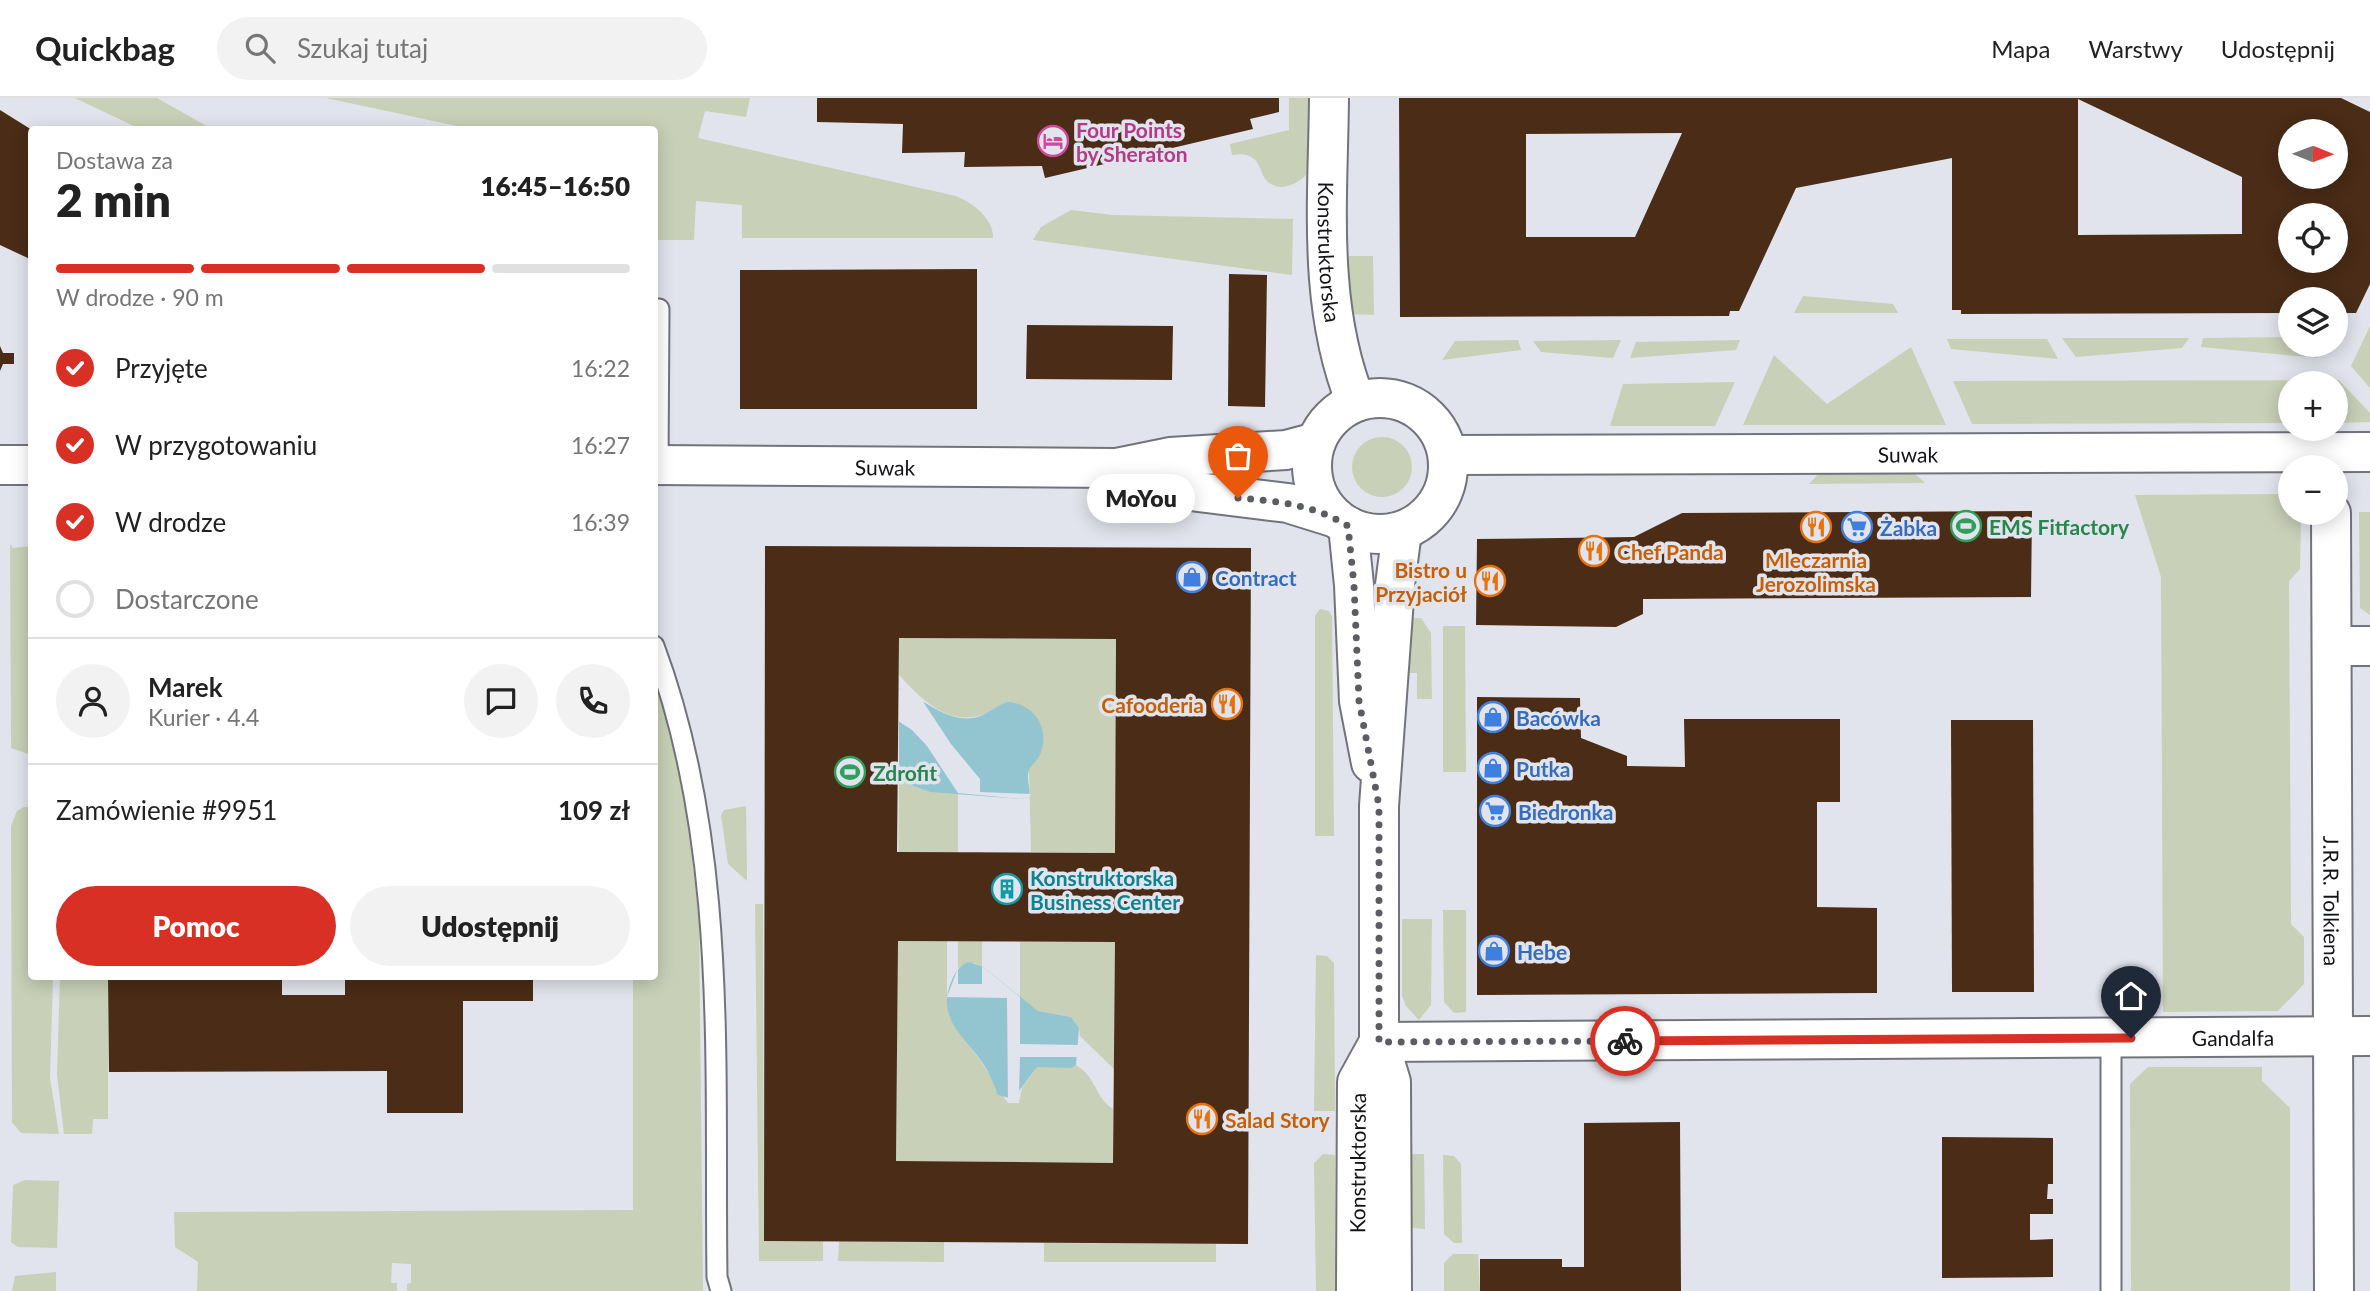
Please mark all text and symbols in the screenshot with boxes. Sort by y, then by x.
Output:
search box [217,17,707,80]
text: Quickbag [35,28,175,68]
icon: search [241,29,279,67]
text: Szukaj tutaj [297,32,428,64]
text: Mapa [1991,34,2050,63]
text: Warstwy [2088,34,2183,63]
text: Udostępnij [2221,34,2335,63]
place label: Four Points by Sheraton [1076,117,1188,166]
north arrow [2278,119,2348,189]
map controls [2278,119,2348,525]
hotel icon: Four Points by Sheraton [1036,124,1070,158]
text: Dostawa za [56,146,173,174]
text: 16:45–16:50 [480,170,630,202]
text: 2 min [56,172,171,227]
street label: Konstruktorska [1314,181,1346,324]
button: locate [2278,203,2348,273]
text: W drodze · 90 m [56,283,224,311]
button: layers [2278,287,2348,357]
icon: check [56,349,94,387]
text: Przyjęte [115,352,208,384]
text: 16:22 [571,354,630,382]
button: + [2278,371,2348,441]
icon: check [56,426,94,464]
pin [1208,426,1268,498]
text: W przygotowaniu [115,429,317,461]
text: 16:27 [571,431,630,459]
icon: bag [1219,437,1257,475]
street label: Suwak [1878,441,1939,466]
street label: Suwak [855,454,916,479]
button: − [2278,455,2348,525]
callout: MoYou [1088,474,1196,522]
text: MoYou [1105,484,1177,512]
icon: check [56,503,94,541]
text: W drodze [115,506,226,538]
text: 16:39 [571,508,630,536]
sports icon: EMS Fitfactory [1949,509,1983,543]
restaurant icon: Mleczarnia Jerozolimska [1799,510,1833,544]
supermarket icon: Żabka [1840,510,1874,544]
place label: EMS Fitfactory [1989,514,2130,539]
place label: Żabka [1880,515,1937,540]
restaurant icon: Chef Panda [1577,534,1611,568]
place label: Chef Panda [1617,539,1724,564]
place label: Mleczarnia Jerozolimska [1756,547,1876,596]
place label: Bistro u Przyjaciół [1375,557,1467,606]
shop icon: Contract [1175,560,1209,594]
restaurant icon: Bistro u Przyjaciół [1473,564,1507,598]
place label: Contract [1215,565,1297,590]
text: Dostarczone [115,583,259,615]
button: person [56,664,130,738]
button: chat [464,664,538,738]
button: phone [556,664,630,738]
text: Marek [148,671,223,703]
restaurant icon: Cafooderia [1210,687,1244,721]
place label: Cafooderia [1101,692,1204,717]
shop icon: Bacówka [1476,700,1510,734]
text: Kurier · 4.4 [148,703,259,731]
place label: Bacówka [1516,705,1601,730]
shop icon: Putka [1476,751,1510,785]
sports icon: Zdrofit [833,755,867,789]
place label: Putka [1516,756,1571,781]
place label: Zdrofit [873,760,937,785]
text: Zamówienie #9951 [56,794,277,826]
text: 109 zł [558,794,630,826]
supermarket icon: Biedronka [1478,794,1512,828]
place label: Biedronka [1518,799,1613,824]
street label: J.R.R. Tolkiena [2320,836,2345,966]
place label: Konstruktorska Business Center [1030,865,1180,914]
building icon: Konstruktorska Business Center [990,872,1024,906]
button: Pomoc [56,886,336,966]
button: Udostępnij [350,886,630,966]
shop icon: Hebe [1477,934,1511,968]
place label: Hebe [1517,939,1567,964]
pin [2101,966,2161,1038]
icon: home [2112,977,2150,1015]
courier [1590,1006,1660,1076]
icon: bike [1606,1022,1644,1060]
street label: Gandalfa [2192,1024,2274,1050]
street label: Konstruktorska [1344,1093,1369,1233]
restaurant icon: Salad Story [1185,1102,1219,1136]
place label: Salad Story [1225,1107,1331,1132]

